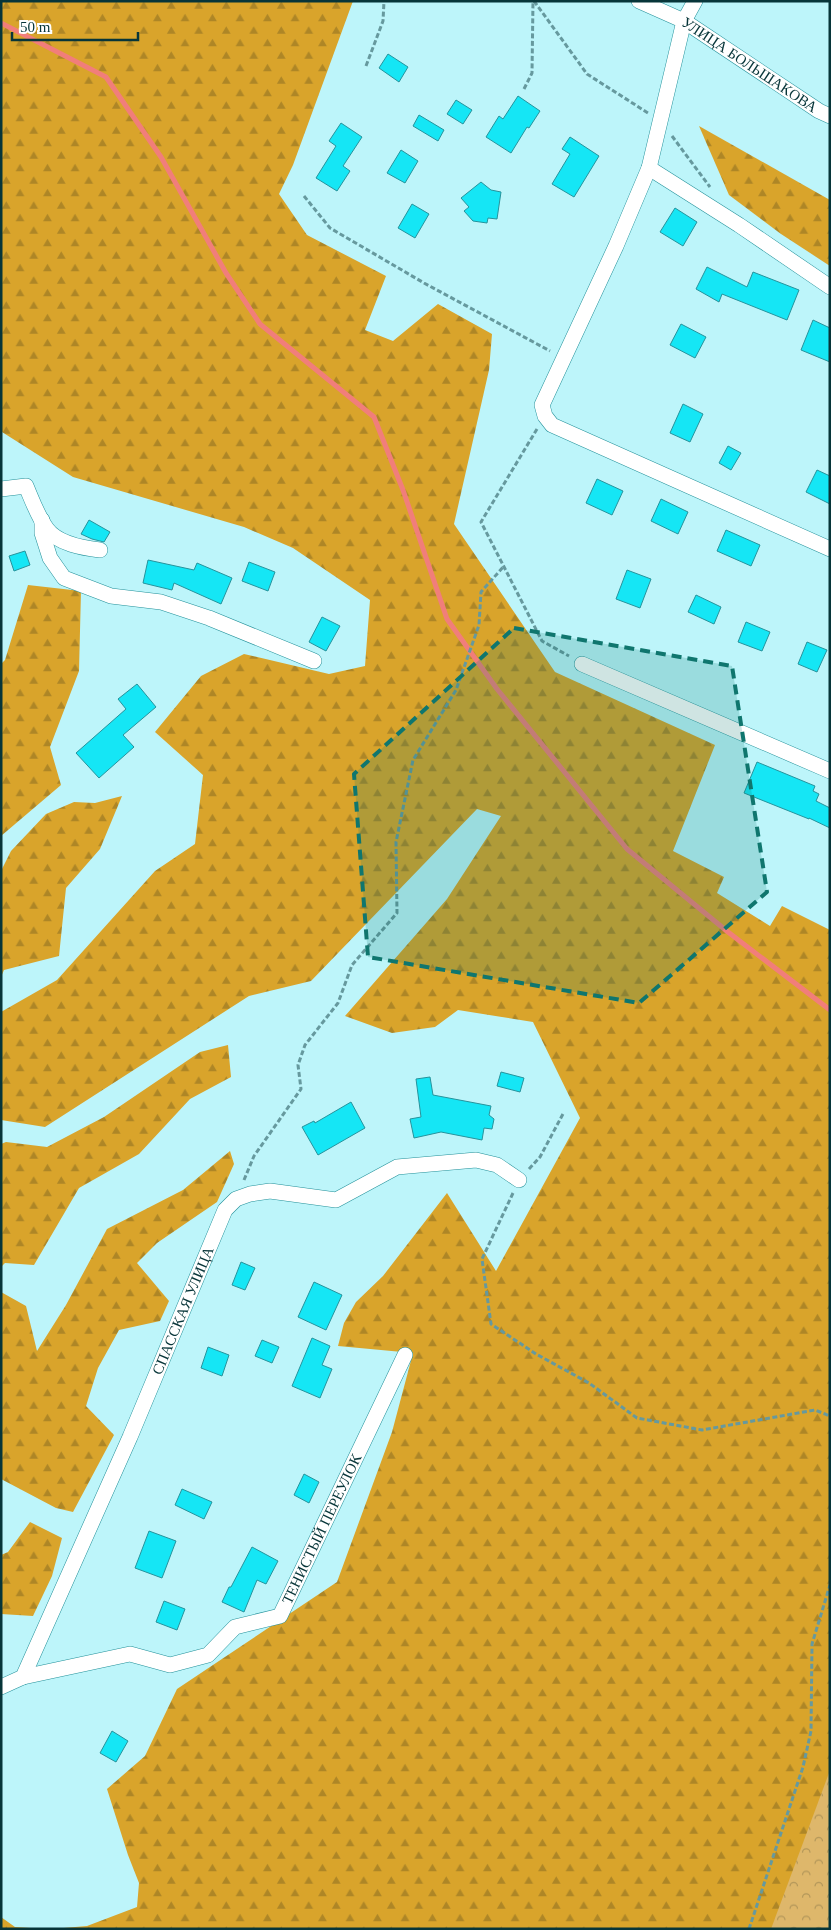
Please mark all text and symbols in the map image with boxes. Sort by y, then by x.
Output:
scale bar [12,10,139,42]
street label: УЛИЦА БОЛЬШАКОВА [679,14,820,116]
text: 50 m [20,19,51,35]
street label: СПАССКАЯ УЛИЦА [149,1244,217,1377]
street label: ТЕНИСТЫЙ ПЕРЕУЛОК [279,1450,365,1607]

